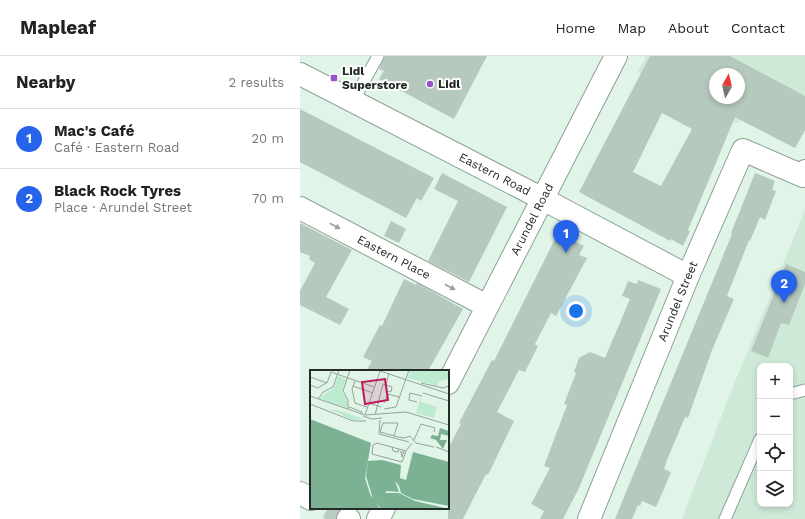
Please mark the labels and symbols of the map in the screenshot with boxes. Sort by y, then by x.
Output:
place label: Lidl Superstore [342,64,408,92]
north arrow [709,68,745,104]
marker: Lidl Superstore [329,73,339,83]
place label: Lidl [438,77,460,91]
marker: Lidl [425,79,435,89]
street label: Eastern Road [457,150,533,198]
street label: Arundel Road [508,181,556,258]
pin: 1 [553,220,579,253]
one-way arrow [329,223,340,229]
street label: Eastern Place [355,232,433,282]
street label: Arundel Street [655,259,701,344]
pin: 2 [771,270,797,303]
one-way arrow [444,283,455,290]
your location [566,301,586,321]
inset map [310,370,449,509]

